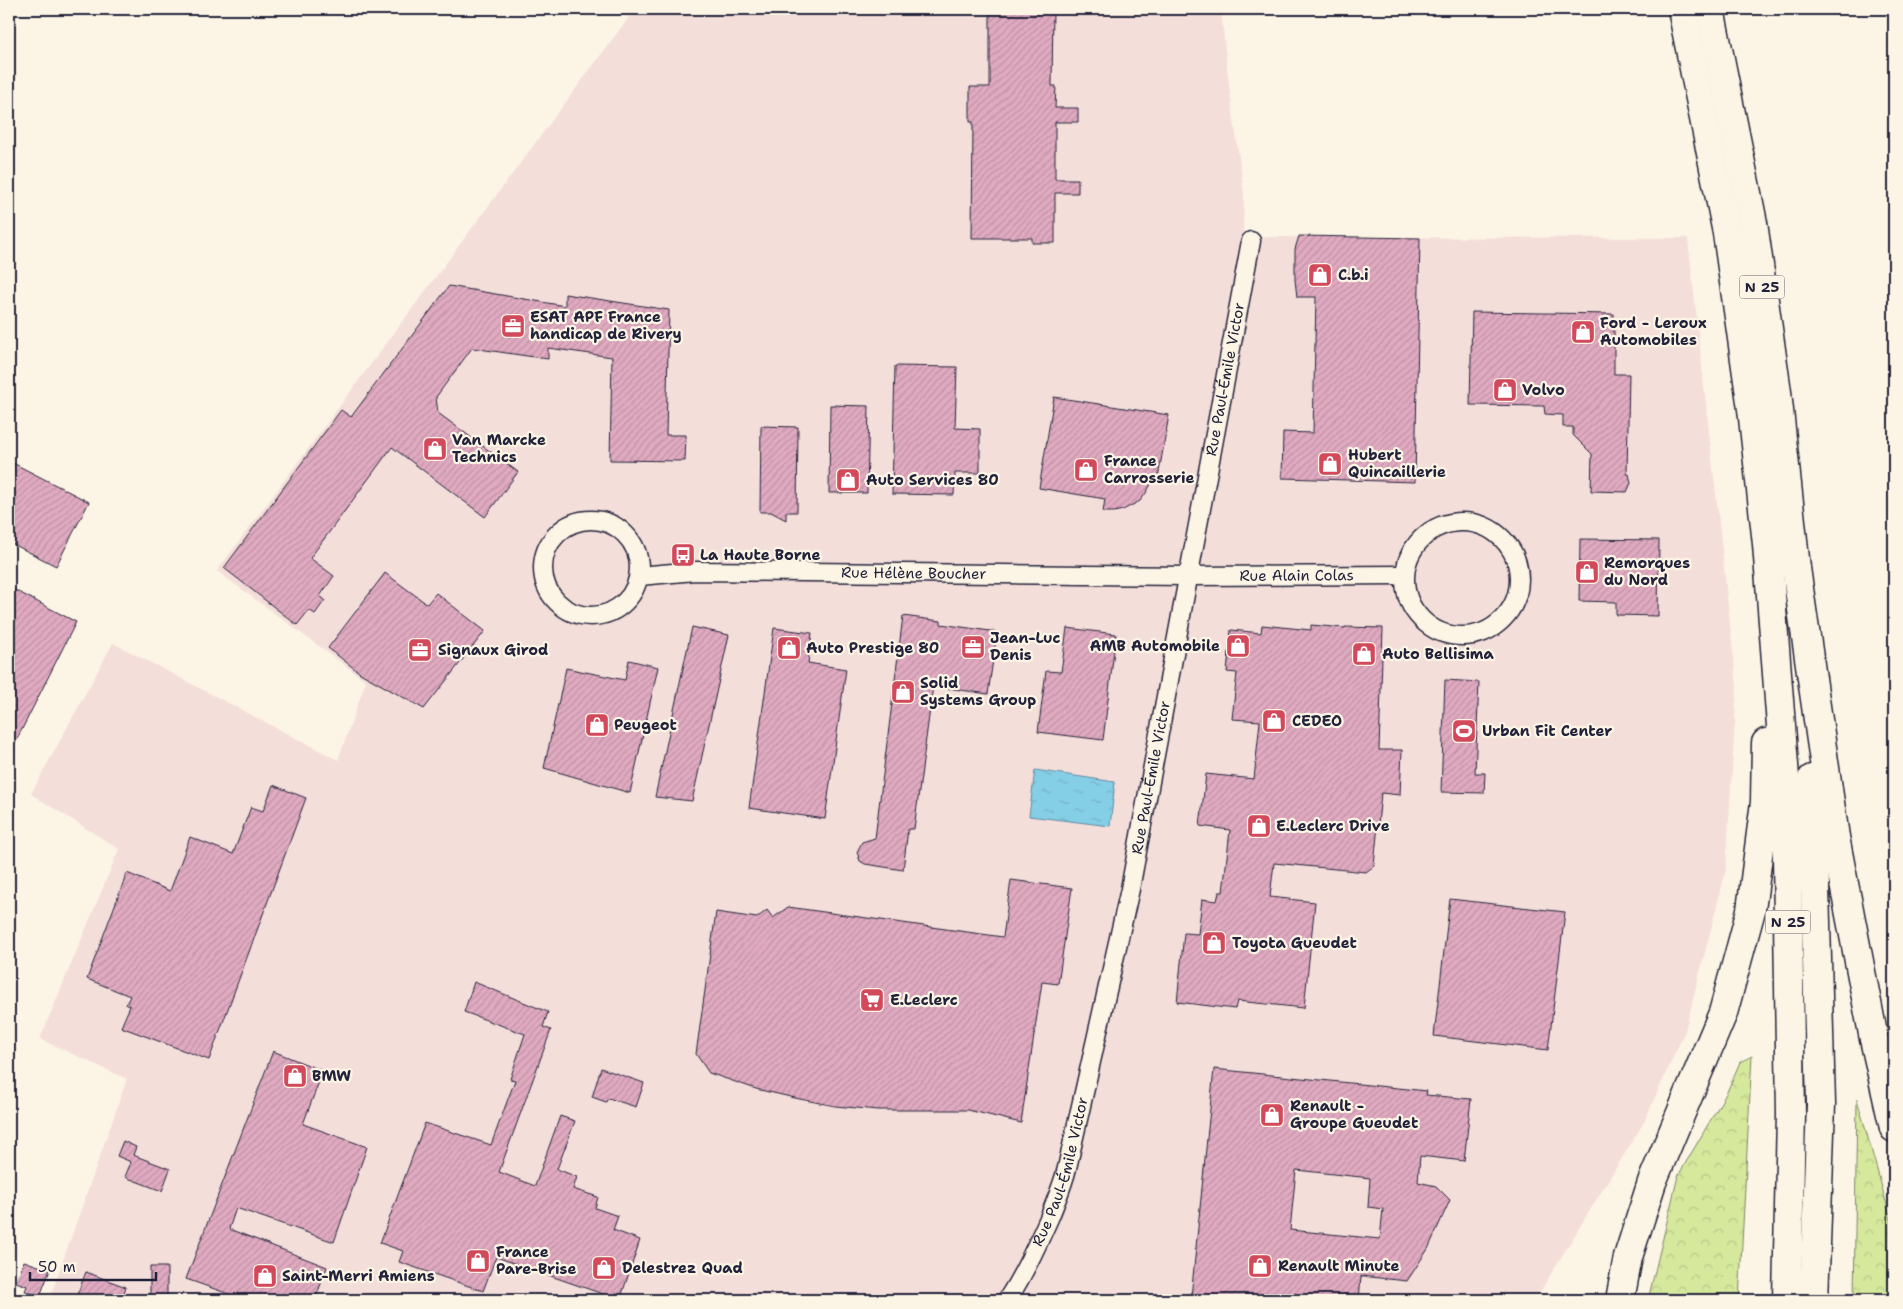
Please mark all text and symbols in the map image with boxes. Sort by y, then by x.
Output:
shop icon: C.b.i [1307,262,1333,288]
place label: C.b.i [1338,265,1369,285]
road number: N 25 [1740,276,1784,298]
street label: Rue Paul-Émile Victor [1201,301,1249,458]
place label: ESAT APF France handicap de Rivery [530,307,682,344]
office icon: ESAT APF France handicap de Rivery [500,313,526,339]
place label: Ford - Leroux Automobiles [1600,313,1707,350]
shop icon: Ford - Leroux Automobiles [1570,319,1596,345]
shop icon: Volvo [1492,377,1518,403]
place label: Volvo [1522,380,1565,400]
place label: Van Marcke Technics [452,430,546,467]
shop icon: Van Marcke Technics [422,436,448,462]
place label: Hubert Quincaillerie [1348,445,1446,482]
place label: France Carrosserie [1104,451,1194,488]
shop icon: Hubert Quincaillerie [1317,451,1343,477]
shop icon: France Carrosserie [1073,457,1099,483]
shop icon: Auto Services 80 [835,467,861,493]
place label: Auto Services 80 [866,470,999,490]
bus stop icon: La Haute Borne [670,542,696,568]
place label: La Haute Borne [700,545,820,565]
place label: Remorques du Nord [1604,553,1690,590]
shop icon: Remorques du Nord [1574,559,1600,585]
street label: Rue Hélène Boucher [841,562,986,584]
street label: Rue Alain Colas [1240,565,1354,586]
place label: Jean-Luc Denis [990,628,1060,665]
shop icon: AMB Automobile [1225,633,1251,659]
office icon: Jean-Luc Denis [960,634,986,660]
shop icon: Auto Prestige 80 [776,635,802,661]
place label: AMB Automobile [1090,636,1220,656]
office icon: Signaux Girod [407,637,433,663]
place label: Auto Prestige 80 [806,638,939,658]
place label: Signaux Girod [438,640,548,660]
shop icon: Auto Bellisima [1351,641,1377,667]
place label: Auto Bellisima [1382,644,1495,664]
place label: Solid Systems Group [920,673,1036,710]
shop icon: Solid Systems Group [890,679,916,705]
street label: Rue Paul-Émile Victor [1127,699,1175,856]
shop icon: CEDEO [1261,708,1287,734]
place label: CEDEO [1292,711,1342,731]
shop icon: Peugeot [584,712,610,738]
place label: Peugeot [614,715,677,735]
sports icon: Urban Fit Center [1451,718,1477,744]
place label: Urban Fit Center [1482,721,1612,741]
shop icon: E.Leclerc Drive [1246,813,1272,839]
place label: E.Leclerc Drive [1276,816,1390,836]
road number: N 25 [1766,910,1810,934]
shop icon: Toyota Gueudet [1201,930,1227,956]
place label: Toyota Gueudet [1232,933,1357,953]
supermarket icon: E.Leclerc [859,987,885,1013]
place label: E.Leclerc [890,990,958,1010]
shop icon: BMW [282,1063,308,1089]
place label: BMW [312,1066,351,1086]
street label: Rue Paul-Émile Victor [1028,1095,1093,1250]
place label: Renault - Groupe Gueudet [1290,1096,1418,1133]
shop icon: Renault - Groupe Gueudet [1259,1102,1285,1128]
place label: France Pare-Brise [496,1242,576,1279]
shop icon: France Pare-Brise [465,1248,491,1274]
scale bar [30,1249,156,1281]
shop icon: Renault Minute [1247,1253,1273,1279]
shop icon: Delestrez Quad [591,1255,617,1281]
place label: Renault Minute [1278,1256,1400,1276]
text: 50 m [38,1257,76,1277]
place label: Delestrez Quad [622,1258,743,1278]
shop icon: Saint-Merri Amiens [252,1263,278,1289]
place label: Saint-Merri Amiens [282,1266,435,1286]

